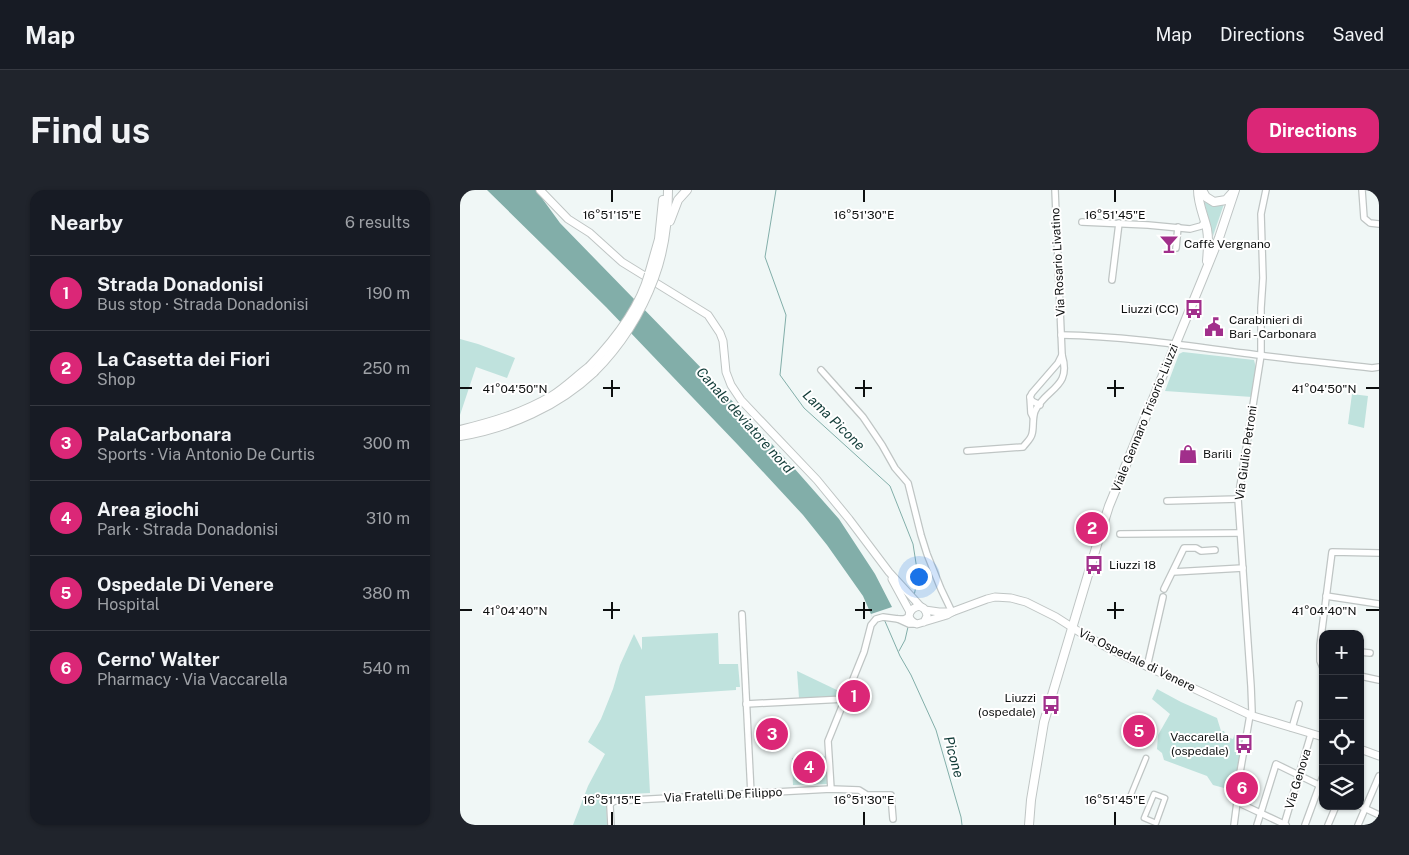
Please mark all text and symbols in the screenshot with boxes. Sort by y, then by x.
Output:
text: Map [25,21,75,49]
text: Map [1155,24,1192,45]
text: Directions [1220,24,1305,45]
text: Saved [1333,24,1384,45]
button: Directions [1247,108,1379,153]
text: Find us [30,110,150,151]
street label: Via Rosario Livatino [1048,207,1068,317]
text: 16°51'15"E [583,208,641,222]
text: 16°51'30"E [834,208,894,222]
text: 16°51'45"E [1084,208,1146,222]
text: Nearby [50,210,123,235]
text: 6 results [345,213,410,232]
bar icon: Caffè Vergnano [1158,233,1180,255]
place label: Caffè Vergnano [1184,237,1271,251]
text: Strada Donadonisi [97,273,263,295]
text: 1 [63,284,69,303]
text: 190 m [366,284,410,303]
text: Bus stop · Strada Donadonisi [97,295,308,314]
bus stop icon: Liuzzi (CC) [1183,298,1205,320]
place label: Liuzzi (CC) [1121,302,1179,316]
place label: Carabinieri di Bari - Carbonara [1229,313,1317,341]
public building icon: Carabinieri di Bari - Carbonara [1203,316,1225,338]
street label: Viale Gennaro Trisorio-Liuzzi [1109,342,1181,494]
text: La Casetta dei Fiori [97,348,270,370]
text: 2 [61,359,71,378]
text: 250 m [363,359,410,378]
water label: Canale deviatore nord [693,364,797,476]
text: Shop [97,370,136,389]
text: 41°04'50"N [482,382,548,396]
text: 41°04'50"N [1291,382,1357,396]
water label: Lama Picone [800,387,869,454]
street label: Via Giulio Petroni [1232,405,1260,501]
text: PalaCarbonara [97,423,232,445]
text: 3 [61,434,71,453]
text: 300 m [363,434,410,453]
shop icon: Barili [1177,443,1199,465]
text: Sports · Via Antonio De Curtis [97,445,315,464]
place label: Barili [1203,447,1232,461]
text: Area giochi [97,498,199,520]
text: 4 [61,509,71,528]
text: 310 m [366,509,410,528]
pin: 2 [1076,509,1108,547]
text: Park · Strada Donadonisi [97,520,278,539]
bus stop icon: Liuzzi 18 [1083,554,1105,576]
place label: Liuzzi 18 [1109,558,1156,572]
your location [906,564,932,590]
text: Ospedale Di Venere [97,573,274,595]
text: 5 [61,584,71,603]
text: 380 m [362,584,410,603]
text: Hospital [97,595,160,614]
text: 41°04'40"N [483,604,547,618]
text: 41°04'40"N [1292,604,1356,618]
street label: Via Ospedale di Venere [1076,626,1198,694]
map controls [1319,630,1364,810]
button: + [1319,630,1364,675]
text: Cerno' Walter [97,648,220,670]
text: 6 [61,659,71,678]
text: 540 m [362,659,410,678]
text: Pharmacy · Via Vaccarella [97,670,288,689]
button: − [1319,675,1364,720]
pin: 1 [838,677,870,715]
place label: Liuzzi (ospedale) [978,691,1036,719]
bus stop icon: Liuzzi (ospedale) [1040,694,1062,716]
pin: 5 [1123,712,1155,750]
pin: 3 [756,715,788,753]
button: locate [1319,720,1364,765]
place label: Vaccarella (ospedale) [1170,730,1229,758]
bus stop icon: Vaccarella (ospedale) [1233,733,1255,755]
water label: Picone [941,735,967,780]
street label: Via Genova [1282,747,1314,811]
pin: 4 [793,748,825,786]
button: layers [1319,765,1364,810]
pin: 6 [1226,769,1258,807]
street label: Via Fratelli De Filippo [663,785,783,805]
text: 16°51'15"E [583,793,641,807]
text: 16°51'30"E [834,793,894,807]
text: 16°51'45"E [1084,793,1146,807]

